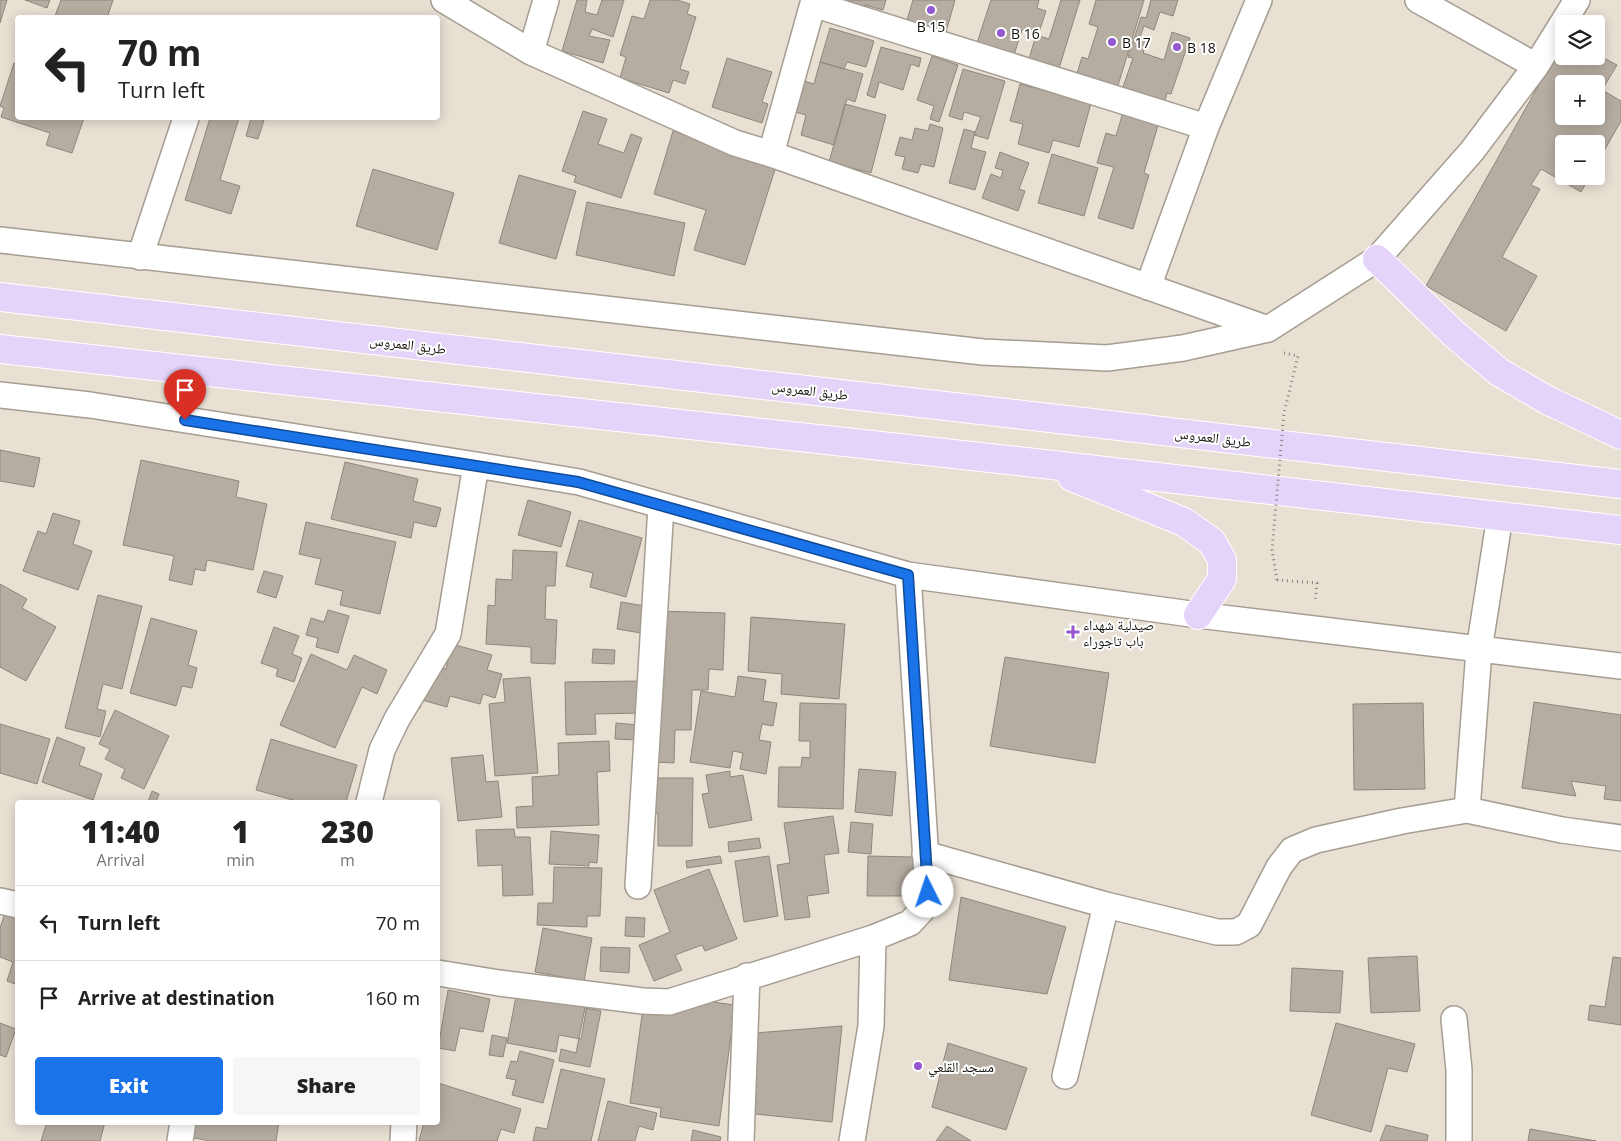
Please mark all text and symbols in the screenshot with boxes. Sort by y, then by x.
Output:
marker: B 15 [925,4,937,16]
map controls [1555,15,1605,185]
button: layers [1555,15,1605,65]
place label: B 15 [917,17,945,36]
place label: B 16 [1011,24,1040,43]
marker: B 16 [995,27,1007,39]
text: 70 m [118,29,201,76]
place label: B 17 [1122,33,1151,52]
icon: left [35,35,100,100]
marker: B 17 [1106,36,1118,48]
place label: B 18 [1187,38,1216,57]
marker: B 18 [1171,41,1183,53]
text: Turn left [118,74,205,104]
button: + [1555,75,1605,125]
button: − [1555,135,1605,185]
street label: طريق العمروس [369,330,447,359]
pin [164,369,206,420]
icon: arrive [171,376,199,404]
street label: طريق العمروس [771,376,849,405]
street label: طريق العمروس [1174,423,1252,452]
place label: صيدلية شهداء باب تاجوراء [1083,615,1154,650]
marker: صيدلية شهداء باب تاجوراء [1067,626,1079,638]
text: 11:40 [81,811,160,852]
text: 1 [232,811,249,852]
text: 230 [321,811,374,852]
text: Arrival [97,849,145,871]
text: min [226,849,255,871]
text: m [340,849,355,871]
position arrow [901,865,953,917]
icon: left [35,909,63,937]
text: Turn left [78,910,160,936]
text: 70 m [376,910,420,936]
icon: arrive [35,984,63,1012]
text: Arrive at destination [78,985,275,1011]
text: 160 m [365,985,420,1011]
button: Exit [35,1057,223,1115]
button: Share [233,1057,420,1115]
place label: مسجد القلعي [928,1057,994,1078]
marker: مسجد القلعي [912,1060,924,1072]

